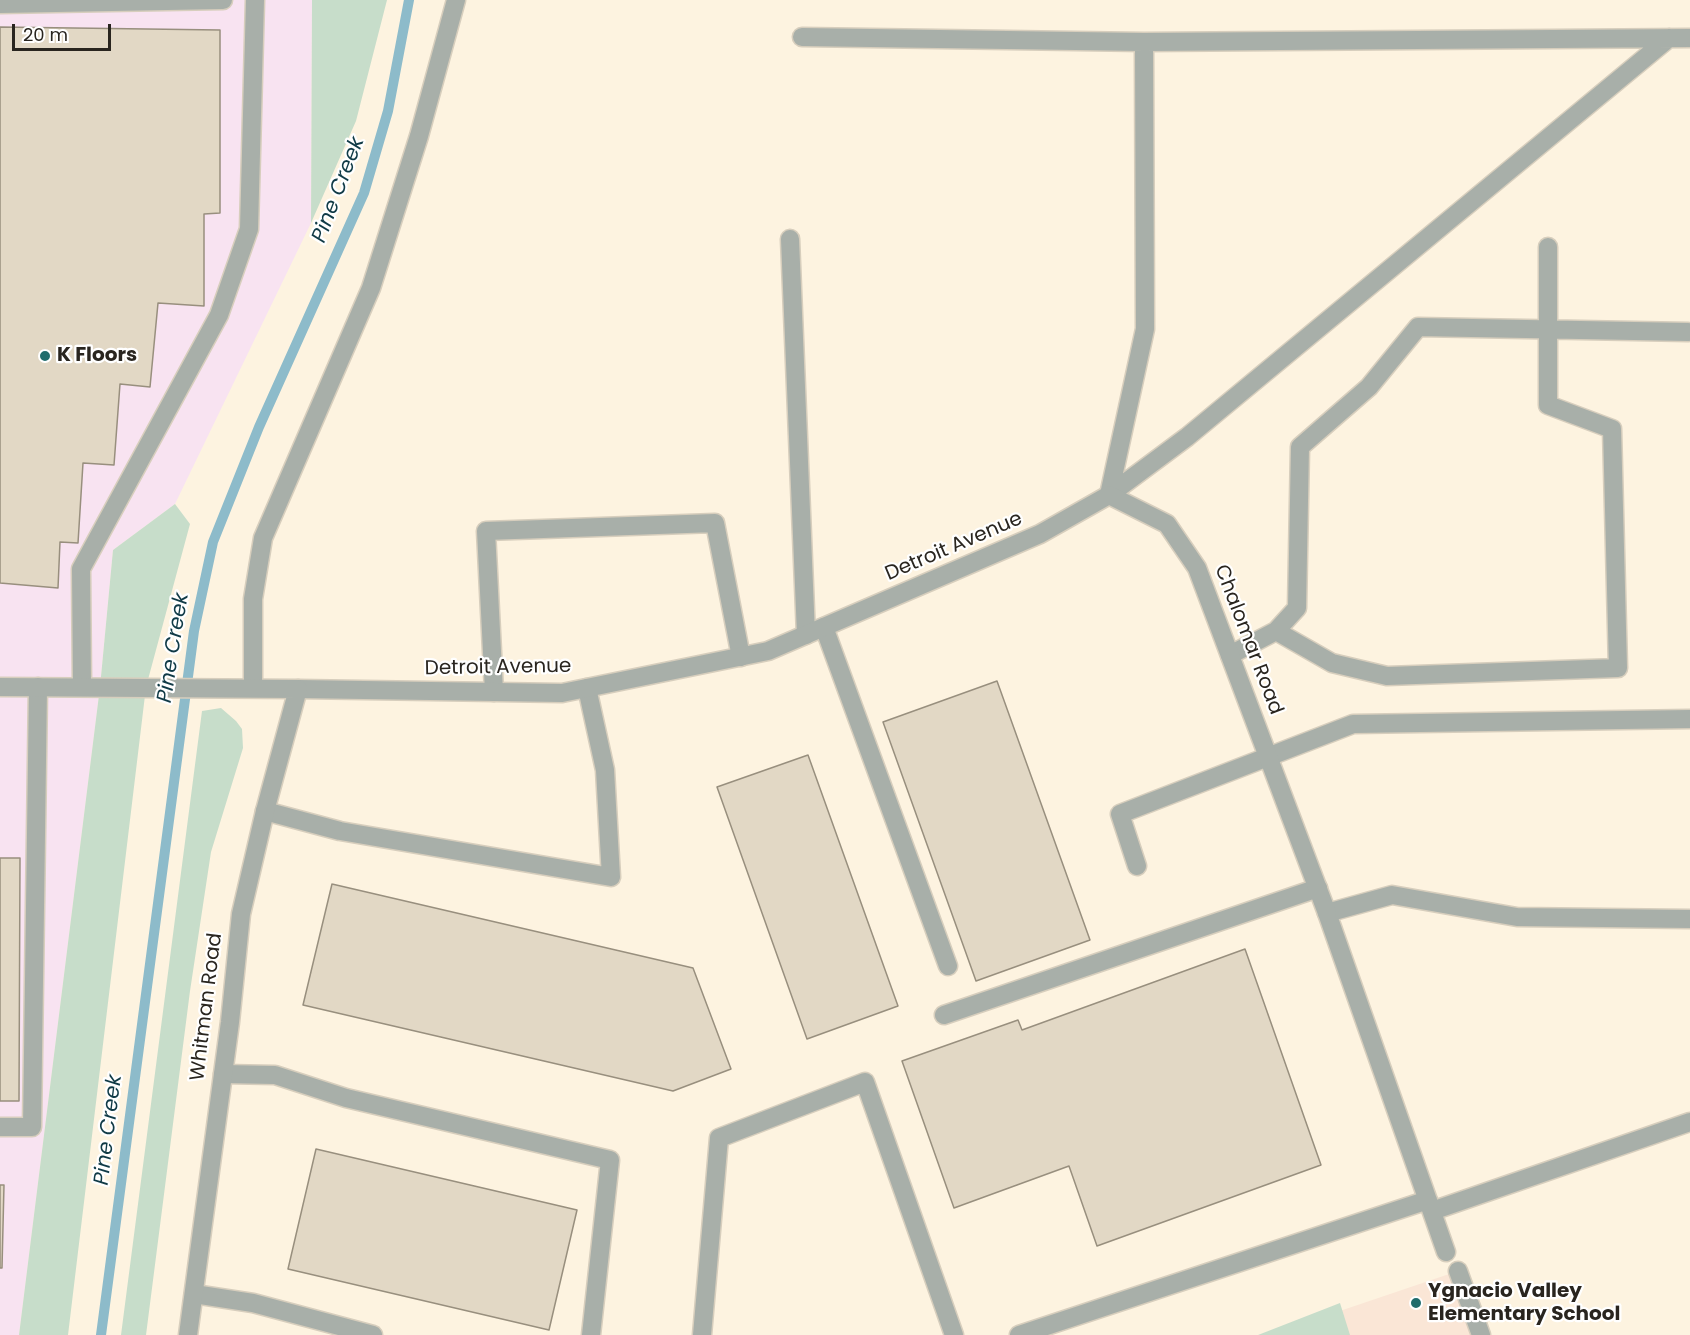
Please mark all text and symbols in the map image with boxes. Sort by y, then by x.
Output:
scale bar [15,12,114,50]
text: 20 m [23,22,68,47]
water label: Pine Creek [307,134,371,246]
place label: K Floors [57,344,137,368]
marker: K Floors [38,349,52,363]
street label: Detroit Avenue [882,507,1026,587]
street label: Chalomar Road [1208,562,1288,718]
water label: Pine Creek [153,591,195,705]
street label: Detroit Avenue [424,655,572,681]
street label: Whitman Road [186,932,228,1082]
water label: Pine Creek [90,1073,128,1187]
place label: Ygnacio Valley Elementary School [1428,1280,1620,1327]
marker: Ygnacio Valley Elementary School [1409,1296,1423,1310]

